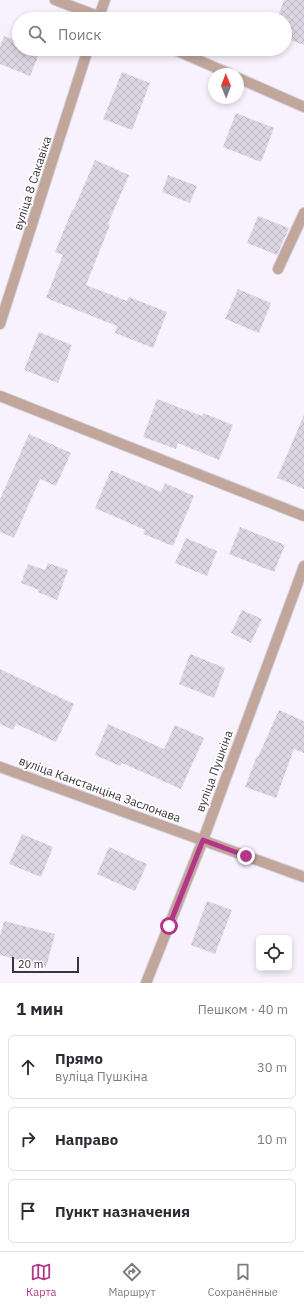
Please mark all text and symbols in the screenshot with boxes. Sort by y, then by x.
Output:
search box [12,12,292,56]
icon: search [26,23,48,45]
text: Поиск [58,25,101,44]
north arrow [208,68,244,104]
street label: вуліца 8 Сакавіка [10,134,54,232]
street label: вуліца Пушкіна [192,728,236,814]
street label: вуліца Канстанціна Заслонава [17,753,184,826]
route end [237,847,255,865]
route start [160,917,178,935]
map controls [256,935,292,971]
button: locate [256,935,292,971]
scale bar [12,955,79,974]
text: 20 m [18,957,43,971]
text: 1 мин [16,998,63,1020]
text: Пешком · 40 m [198,1001,288,1018]
text: Прямо [55,1049,103,1068]
icon: ahead [17,1056,39,1078]
text: 30 m [257,1059,287,1076]
text: вуліца Пушкіна [55,1068,148,1085]
icon: right [17,1128,39,1150]
text: Направо [55,1130,118,1149]
text: 10 m [257,1131,287,1148]
icon: arrive [17,1200,39,1222]
text: Пункт назначения [55,1202,190,1221]
tab: Карта [26,1261,56,1299]
tab: Маршрут [109,1261,156,1299]
tab: Сохранённые [208,1261,278,1299]

